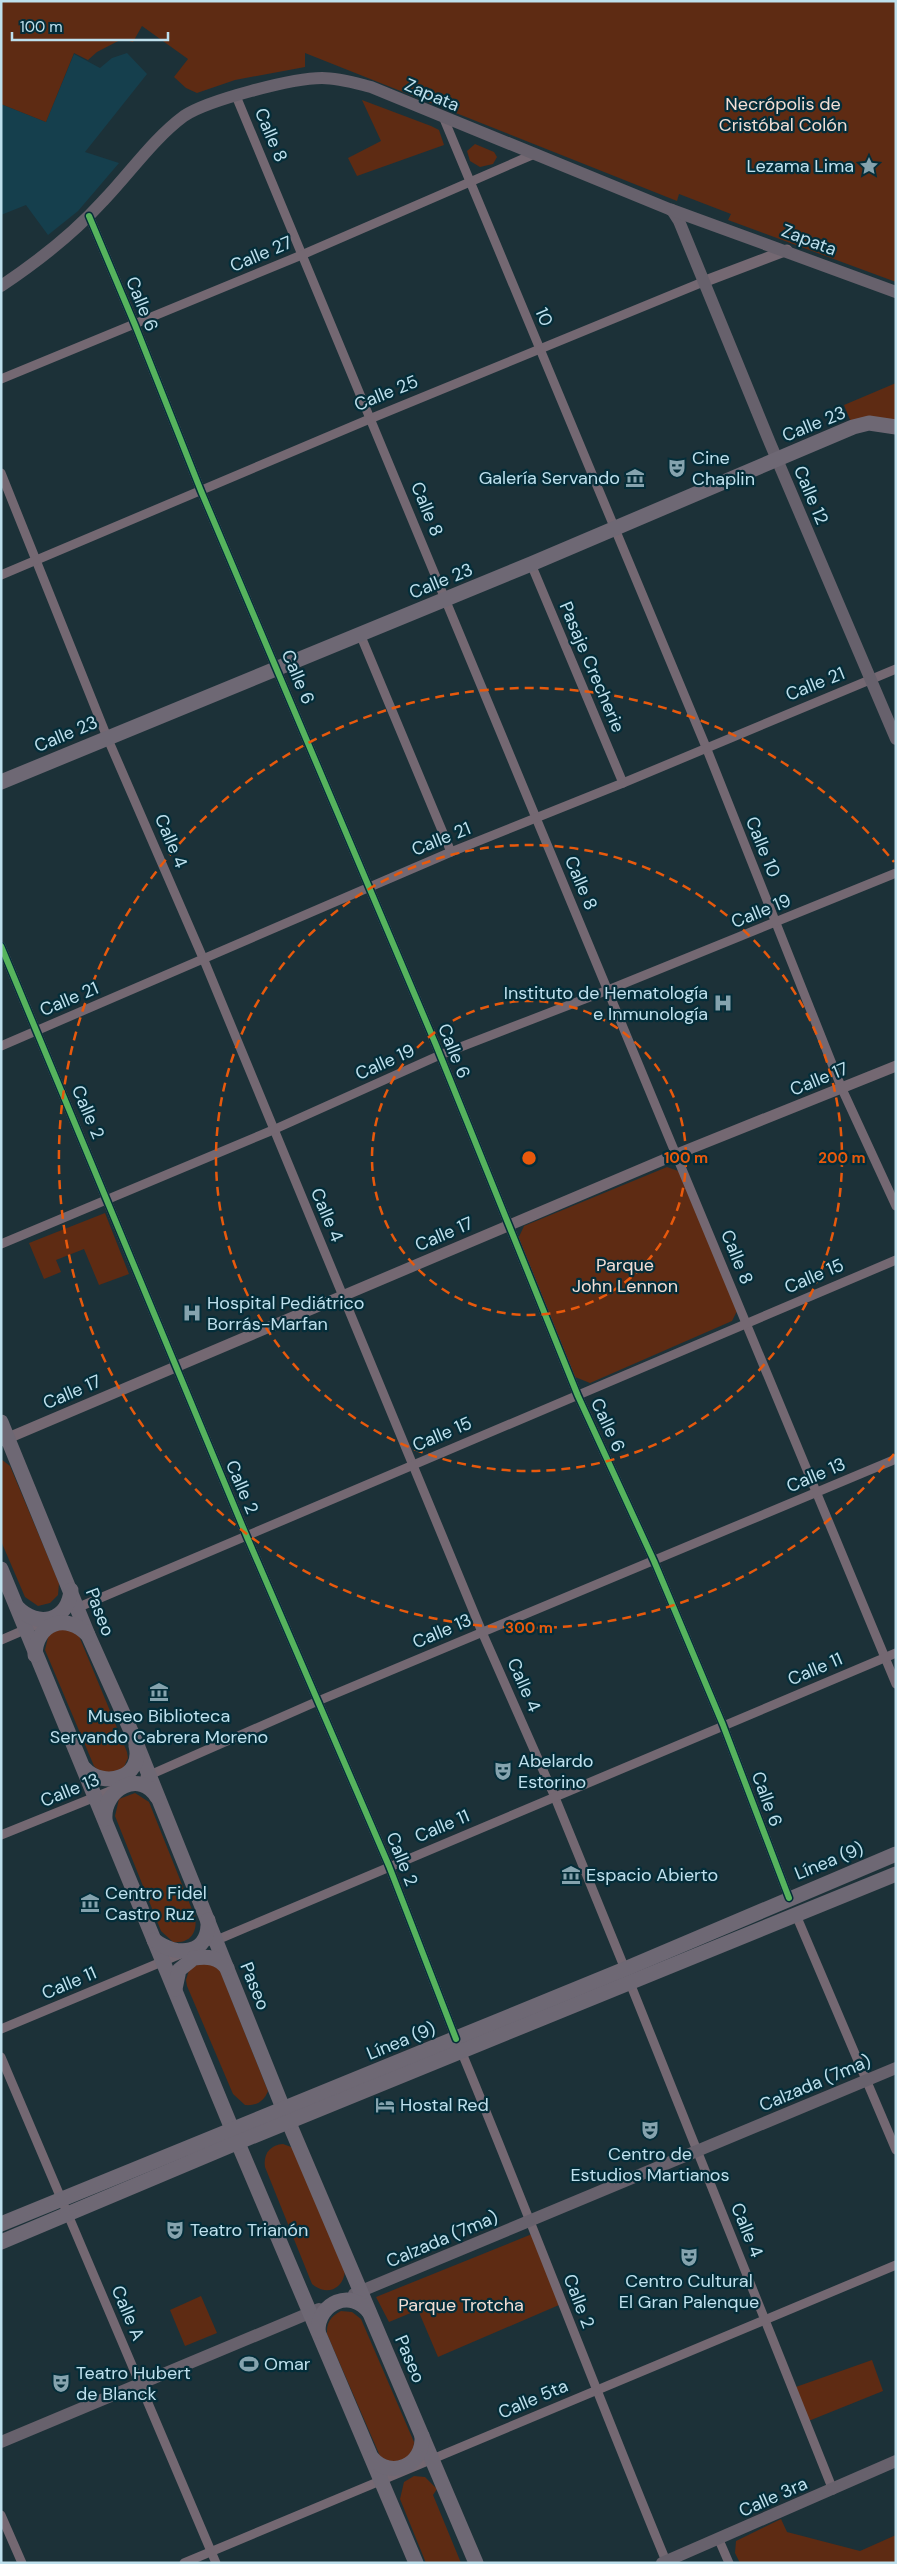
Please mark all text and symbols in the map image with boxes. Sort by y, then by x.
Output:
scale bar [12,10,169,42]
text: 100 m [20,17,63,37]
street label: Zapata [401,73,463,117]
park label: Necrópolis de Cristóbal Colón [719,92,847,137]
street label: Calle 8 [249,104,293,166]
place label: Lezama Lima [746,154,854,178]
place icon: Lezama Lima [858,155,880,177]
street label: Zapata [778,219,840,261]
street label: Calle 27 [226,230,296,278]
street label: Calle 6 [120,273,164,335]
street label: 10 [529,304,559,330]
street label: Calle 25 [350,369,422,417]
street label: Calle 23 [779,400,849,448]
place label: Cine Chaplin [692,446,755,491]
theatre icon: Cine Chaplin [666,457,688,479]
street label: Calle 12 [788,462,834,528]
place label: Galería Servando [479,466,620,490]
museum icon: Galería Servando [624,467,646,489]
street label: Calle 8 [405,478,449,540]
street label: Calle 23 [406,557,476,605]
street label: Pasaje Crecherie [554,598,630,736]
street label: Calle 6 [276,646,320,708]
street label: Calle 21 [782,661,848,707]
street label: Calle 23 [31,710,101,758]
street label: Calle 4 [149,810,193,872]
street label: Calle 10 [740,813,786,881]
street label: Calle 21 [408,816,474,862]
street label: Calle 8 [559,852,603,914]
street label: Calle 19 [727,888,795,934]
street label: Calle 21 [36,976,102,1022]
place label: Instituto de Hematología e Inmunología [504,981,708,1026]
hospital icon: Instituto de Hematología e Inmunología [712,992,734,1014]
street label: Calle 6 [432,1020,476,1082]
street label: Calle 19 [351,1038,419,1086]
street label: Calle 17 [786,1056,852,1102]
street label: Calle 2 [66,1081,110,1143]
text: 100 m [664,1148,708,1168]
text: 200 m [818,1148,866,1168]
centre of rings [520,1149,538,1167]
street label: Calle 4 [305,1184,349,1246]
street label: Calle 17 [411,1211,477,1257]
street label: Calle 8 [715,1226,759,1288]
park label: Parque John Lennon [572,1253,678,1298]
street label: Calle 15 [781,1253,847,1299]
place label: Hospital Pediátrico Borrás-Marfan [207,1291,365,1336]
hospital icon: Hospital Pediátrico Borrás-Marfan [181,1302,203,1324]
street label: Calle 17 [39,1369,105,1415]
street label: Calle 6 [585,1394,631,1456]
street label: Calle 15 [409,1411,475,1457]
street label: Calle 13 [783,1452,849,1498]
street label: Calle 2 [220,1456,264,1518]
street label: Paseo [80,1584,120,1640]
street label: Calle 13 [409,1608,475,1654]
text: 300 m [505,1618,553,1638]
street label: Calle 11 [784,1647,846,1691]
street label: Calle 4 [502,1654,547,1716]
museum icon: Museo Biblioteca Servando Cabrera Moreno [148,1681,170,1703]
place label: Museo Biblioteca Servando Cabrera Moreno [50,1704,268,1749]
place label: Abelardo Estorino [518,1749,594,1794]
theatre icon: Abelardo Estorino [492,1760,514,1782]
street label: Calle 13 [37,1767,103,1813]
street label: Calle 6 [746,1768,788,1830]
street label: Calle 11 [411,1804,473,1848]
street label: Calle 2 [380,1828,424,1890]
street label: Línea (9) [791,1836,867,1886]
place label: Espacio Abierto [586,1863,718,1887]
museum icon: Espacio Abierto [560,1864,582,1886]
place label: Centro Fidel Castro Ruz [105,1881,207,1926]
museum icon: Centro Fidel Castro Ruz [79,1892,101,1914]
street label: Paseo [235,1958,275,2014]
street label: Calle 11 [38,1961,100,2005]
street label: Línea (9) [363,2016,439,2066]
street label: Calzada (7ma) [756,2049,874,2117]
place label: Hostal Red [400,2093,489,2117]
hotel icon: Hostal Red [374,2094,396,2116]
theatre icon: Centro de Estudios Martianos [639,2119,661,2141]
place label: Centro de Estudios Martianos [570,2142,730,2187]
street label: Calle 4 [725,2199,769,2261]
street label: Calzada (7ma) [383,2205,501,2273]
place label: Teatro Trianón [190,2218,308,2242]
theatre icon: Teatro Trianón [164,2219,186,2241]
theatre icon: Centro Cultural El Gran Palenque [678,2246,700,2268]
place label: Centro Cultural El Gran Palenque [619,2269,759,2314]
street label: Calle 2 [558,2271,600,2331]
street label: Calle A [106,2282,150,2344]
park label: Parque Trotcha [398,2293,524,2317]
street label: Paseo [389,2331,431,2387]
place label: Omar [264,2352,311,2376]
sports icon: Omar [238,2353,260,2375]
place label: Teatro Hubert de Blanck [76,2361,191,2406]
theatre icon: Teatro Hubert de Blanck [50,2372,72,2394]
street label: Calle 5ta [494,2374,572,2424]
street label: Calle 3ra [735,2471,811,2523]

